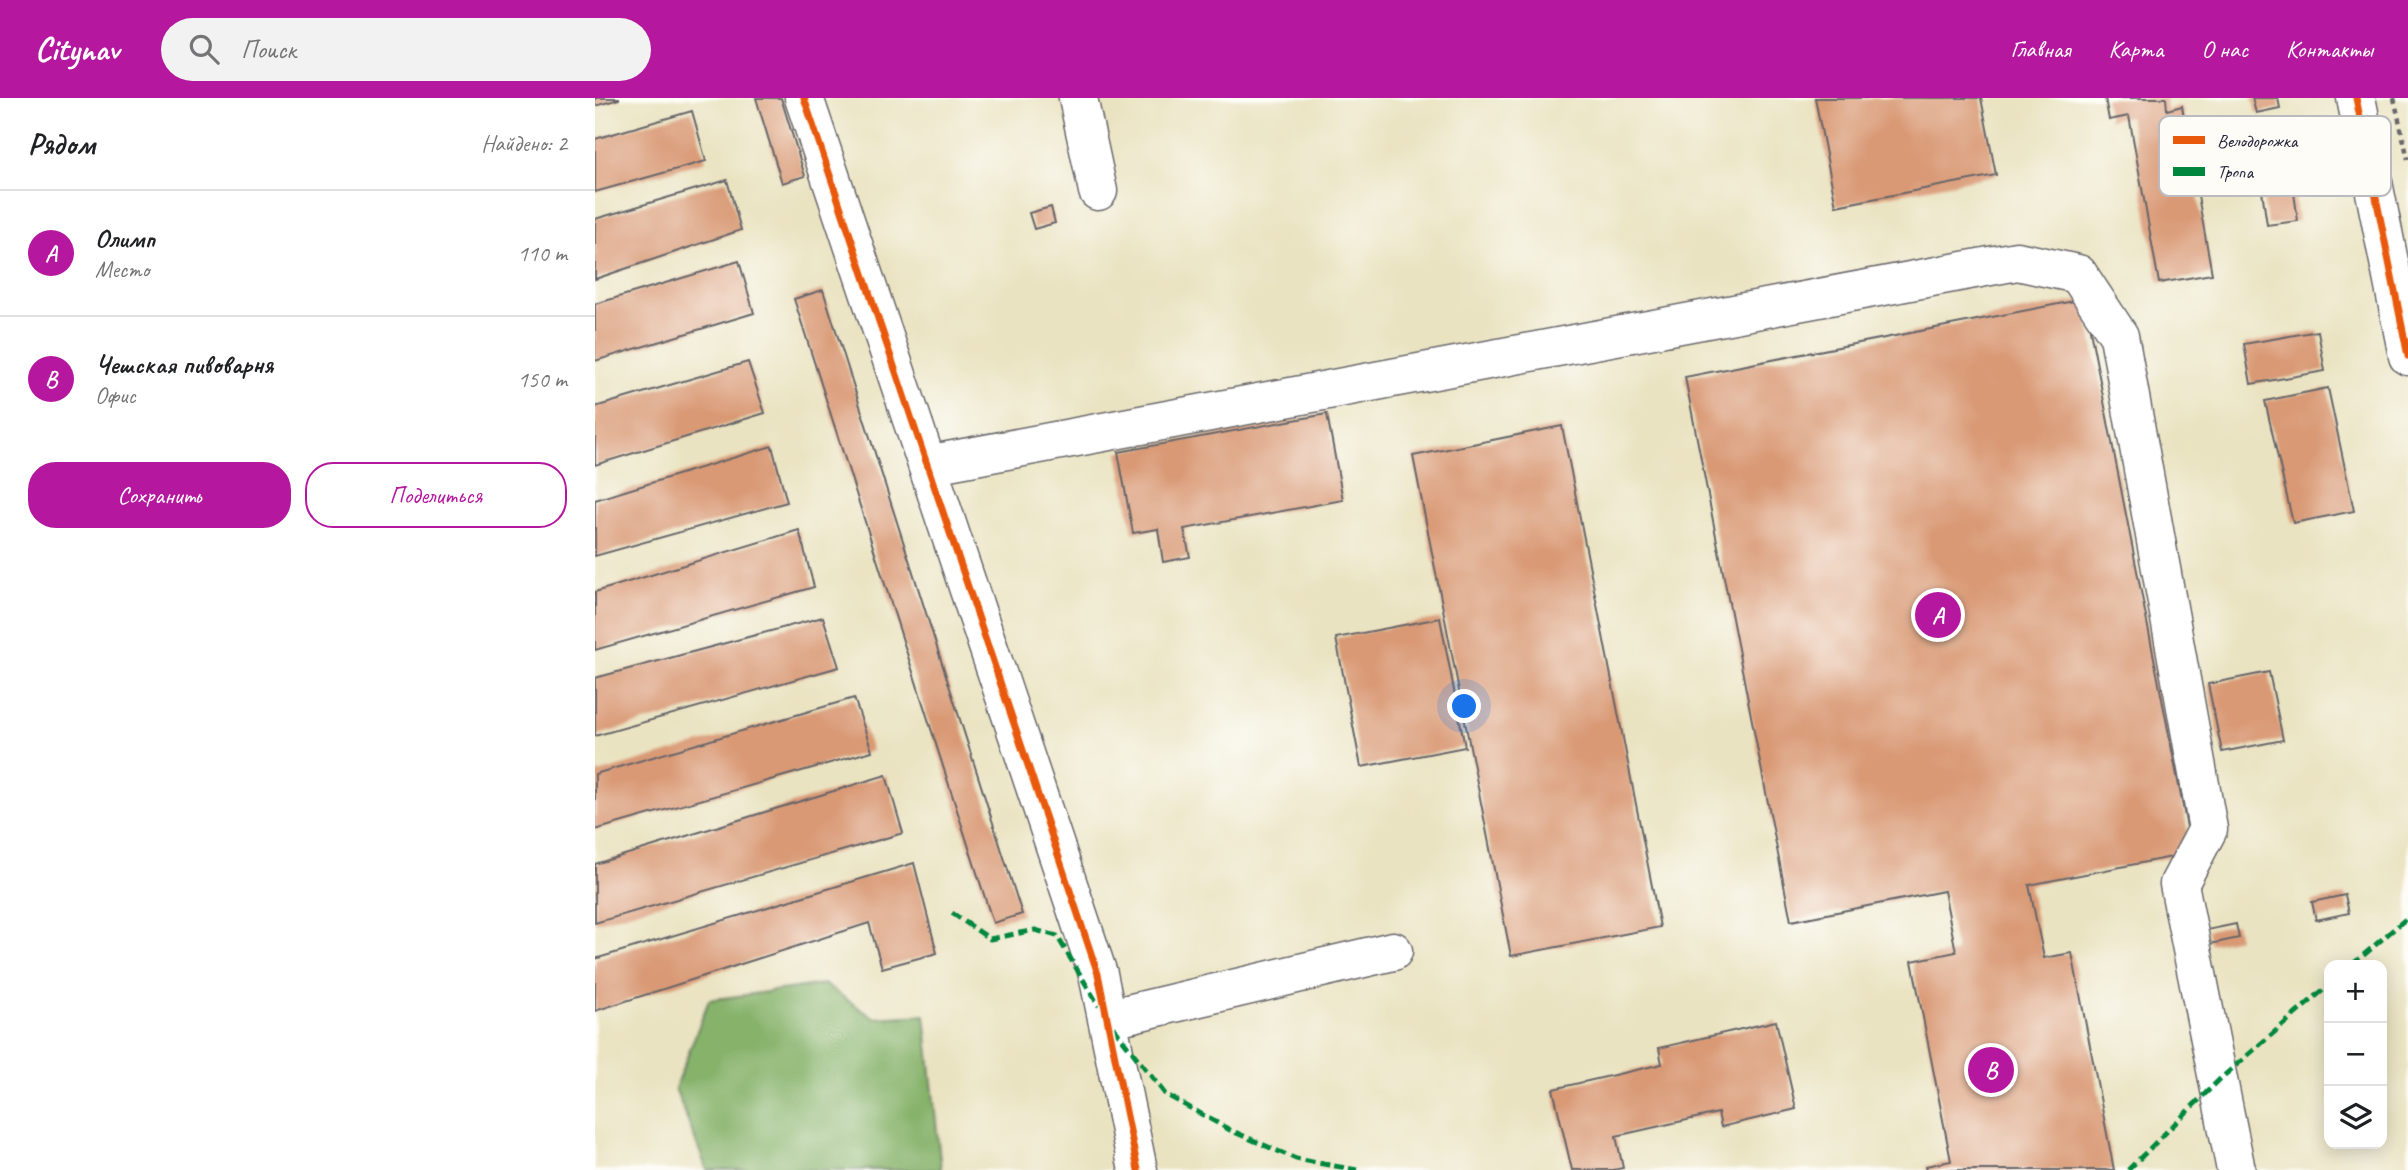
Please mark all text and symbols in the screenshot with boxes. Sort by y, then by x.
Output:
search box [161,18,651,81]
text: Citynav [35,28,119,70]
icon: search [185,30,223,68]
text: Поиск [241,33,296,66]
text: Главная [2010,34,2071,64]
text: Карта [2109,34,2163,64]
text: О нас [2201,34,2248,64]
text: Контакты [2286,34,2373,64]
legend [2159,116,2391,196]
text: Рядом [28,125,95,163]
text: Найдено: 2 [481,129,567,158]
text: Велодорожка [2217,129,2299,153]
text: Тропа [2217,160,2254,184]
text: Олимп [95,222,155,255]
text: A [45,239,57,268]
text: 110 m [518,239,567,268]
text: Место [95,255,149,284]
text: Чешская пивоварня [95,348,273,381]
text: B [45,365,57,394]
text: 150 m [518,365,567,394]
text: Офис [95,381,135,410]
button: Сохранить [28,462,291,528]
button: Поделиться [305,462,567,528]
pin: A [1915,589,1961,641]
your location [1447,689,1481,723]
map controls [2324,960,2387,1149]
button: + [2324,960,2387,1023]
button: − [2324,1023,2387,1086]
pin: B [1968,1044,2014,1096]
button: layers [2324,1086,2387,1149]

